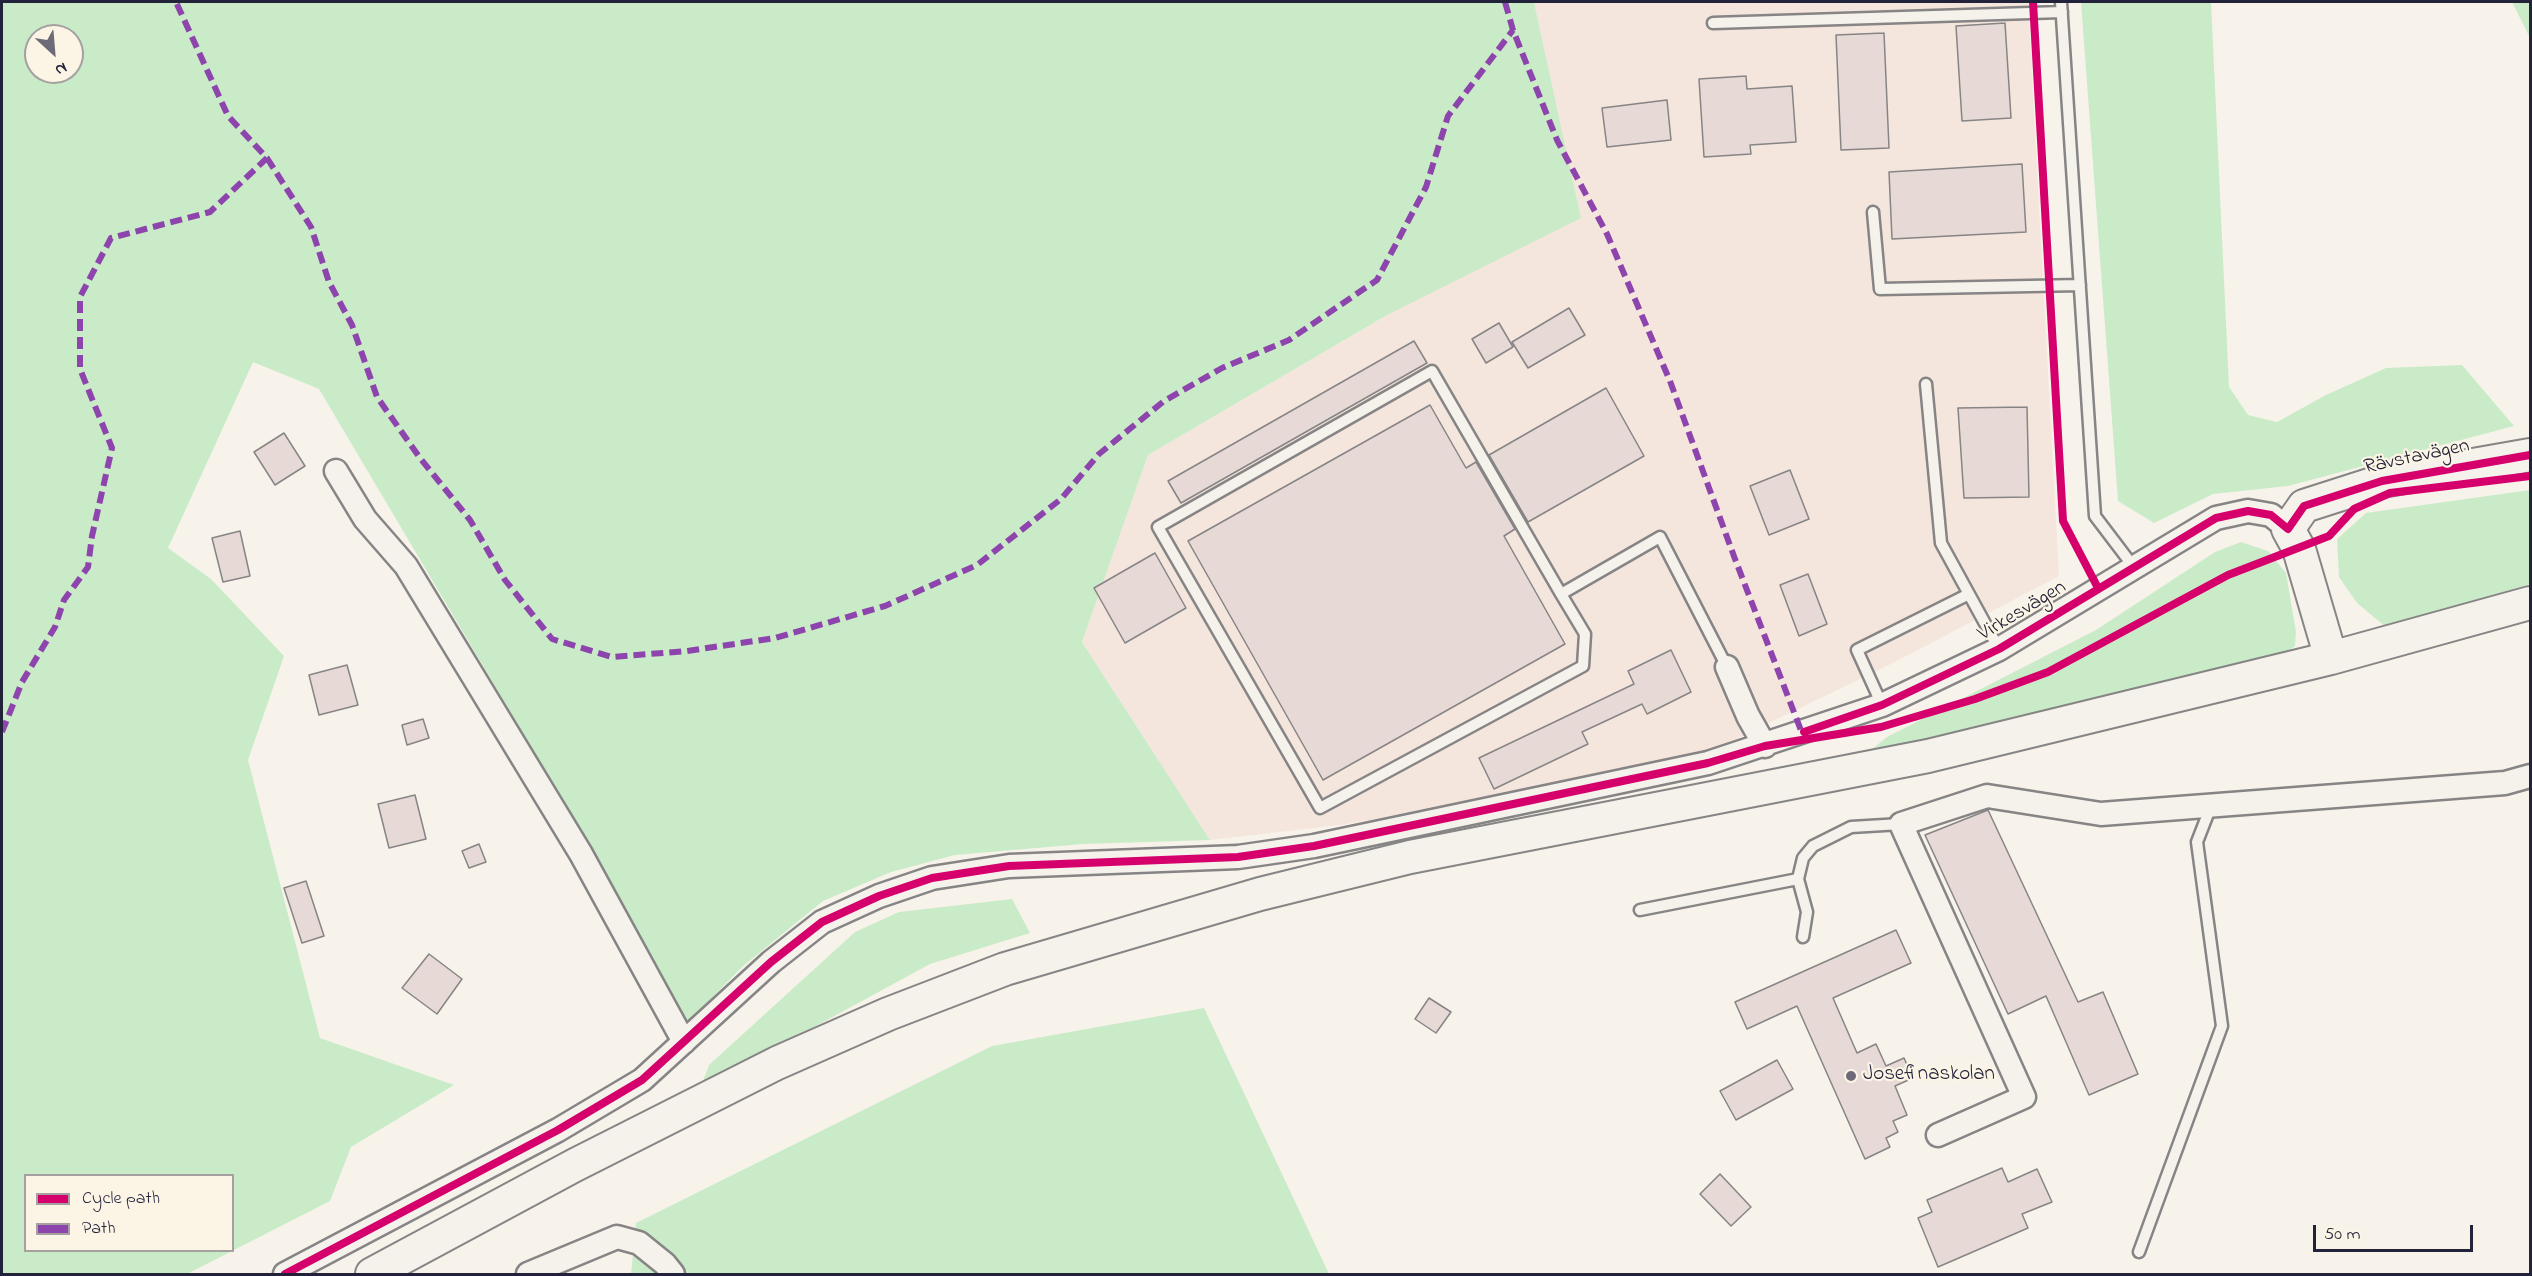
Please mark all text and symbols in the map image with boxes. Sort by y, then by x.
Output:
north arrow [24,24,84,84]
text: N [51,55,71,82]
street label: Rävstavägen [2362,435,2472,481]
street label: Virkesvägen [1974,576,2072,648]
place label: Josefinaskolan [1863,1063,1995,1089]
marker: Josefinaskolan [1844,1069,1858,1083]
legend [24,1174,234,1252]
text: Cycle path [82,1186,160,1212]
scale bar [2316,1213,2476,1251]
text: Path [82,1216,116,1242]
text: 50 m [2324,1222,2361,1248]

